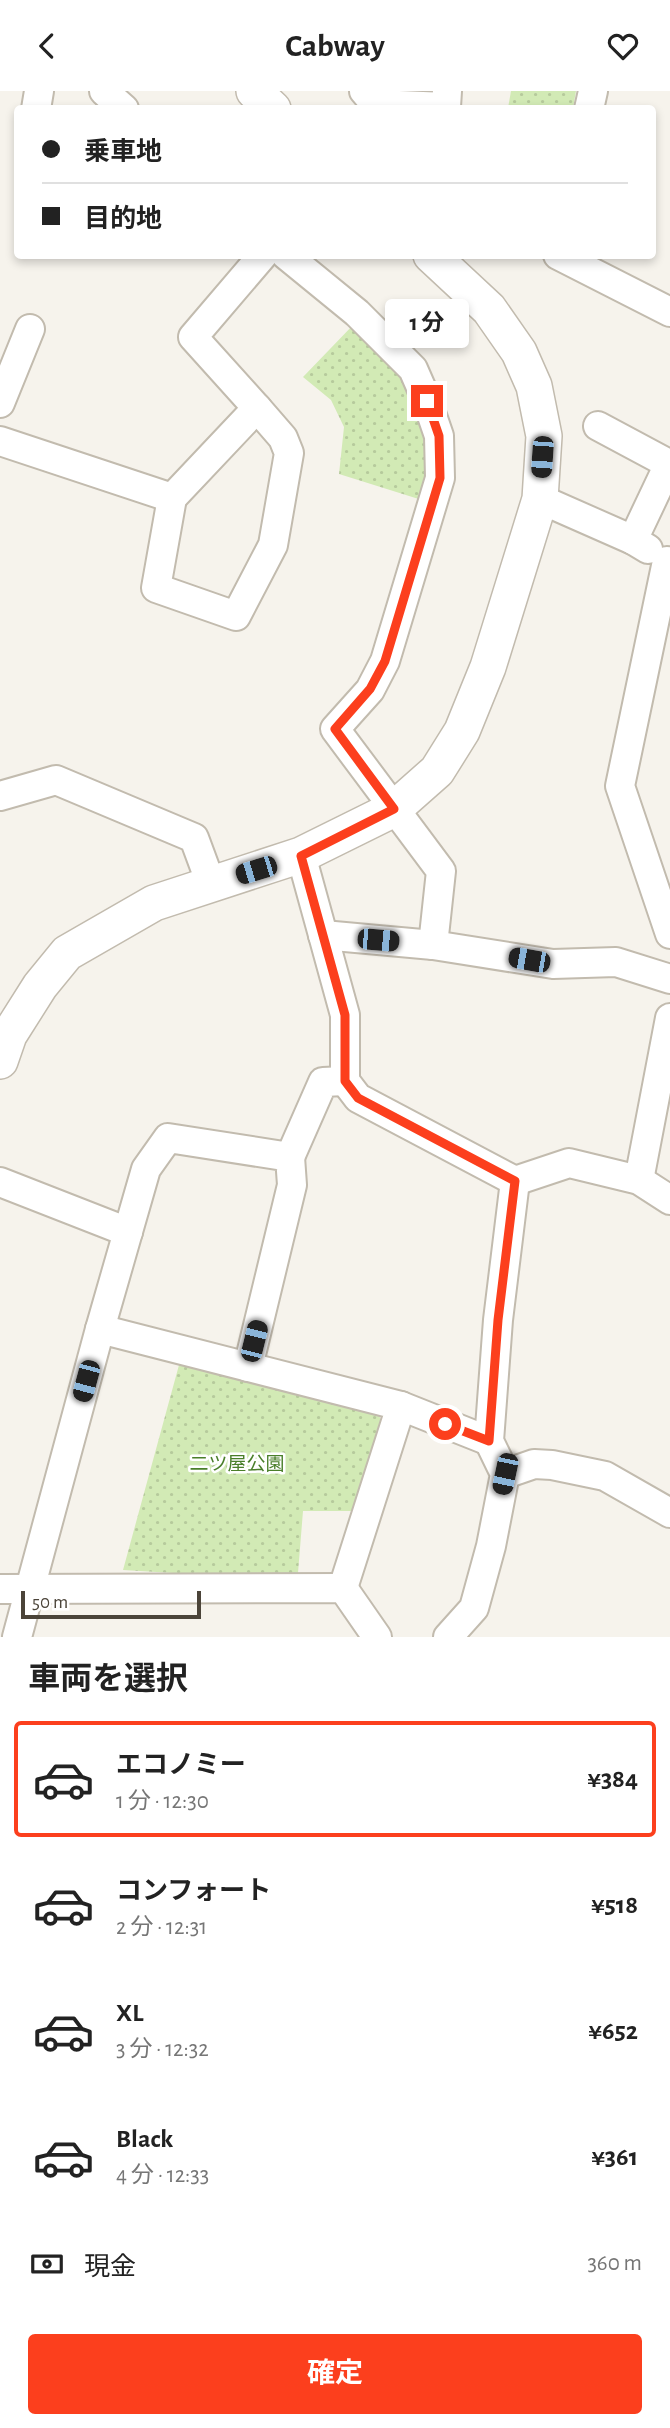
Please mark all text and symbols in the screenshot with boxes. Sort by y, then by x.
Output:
icon: back [28,27,66,65]
icon: heart [604,27,642,65]
text: Cabway [285,30,385,62]
text: 乗車地 [84,139,162,165]
text: 目的地 [84,206,162,232]
callout: 1 分 [385,299,469,349]
text: 1 分 [410,312,444,335]
route end [411,385,443,417]
car [531,435,554,479]
car [233,854,280,886]
car [357,928,400,952]
car [507,946,552,974]
car [239,1318,270,1364]
car [71,1358,102,1404]
route start [429,1408,461,1440]
car [491,1451,520,1497]
park label: 二ツ屋公園 [189,1454,285,1474]
scale bar [21,1588,201,1620]
text: 50 m [32,1593,68,1612]
text: 車両を選択 [28,1663,188,1695]
icon: car [32,1748,95,1811]
text: エコノミー [116,1752,246,1778]
text: ¥384 [587,1766,638,1792]
text: 1 分 · 12:30 [116,1790,209,1813]
icon: car [32,1874,95,1937]
text: コンフォート [116,1878,271,1904]
text: ¥518 [591,1892,638,1918]
text: 2 分 · 12:31 [116,1916,207,1939]
icon: car [32,2000,95,2063]
text: XL [116,2000,143,2026]
text: ¥652 [588,2018,638,2044]
text: 3 分 · 12:32 [116,2038,209,2061]
icon: car [32,2126,95,2189]
text: Black [116,2126,173,2152]
text: ¥361 [591,2144,638,2170]
text: 4 分 · 12:33 [116,2164,209,2187]
icon: cash [28,2245,66,2283]
text: 360 m [587,2252,642,2275]
text: 現金 [84,2254,136,2280]
button: 確定 [28,2334,642,2414]

